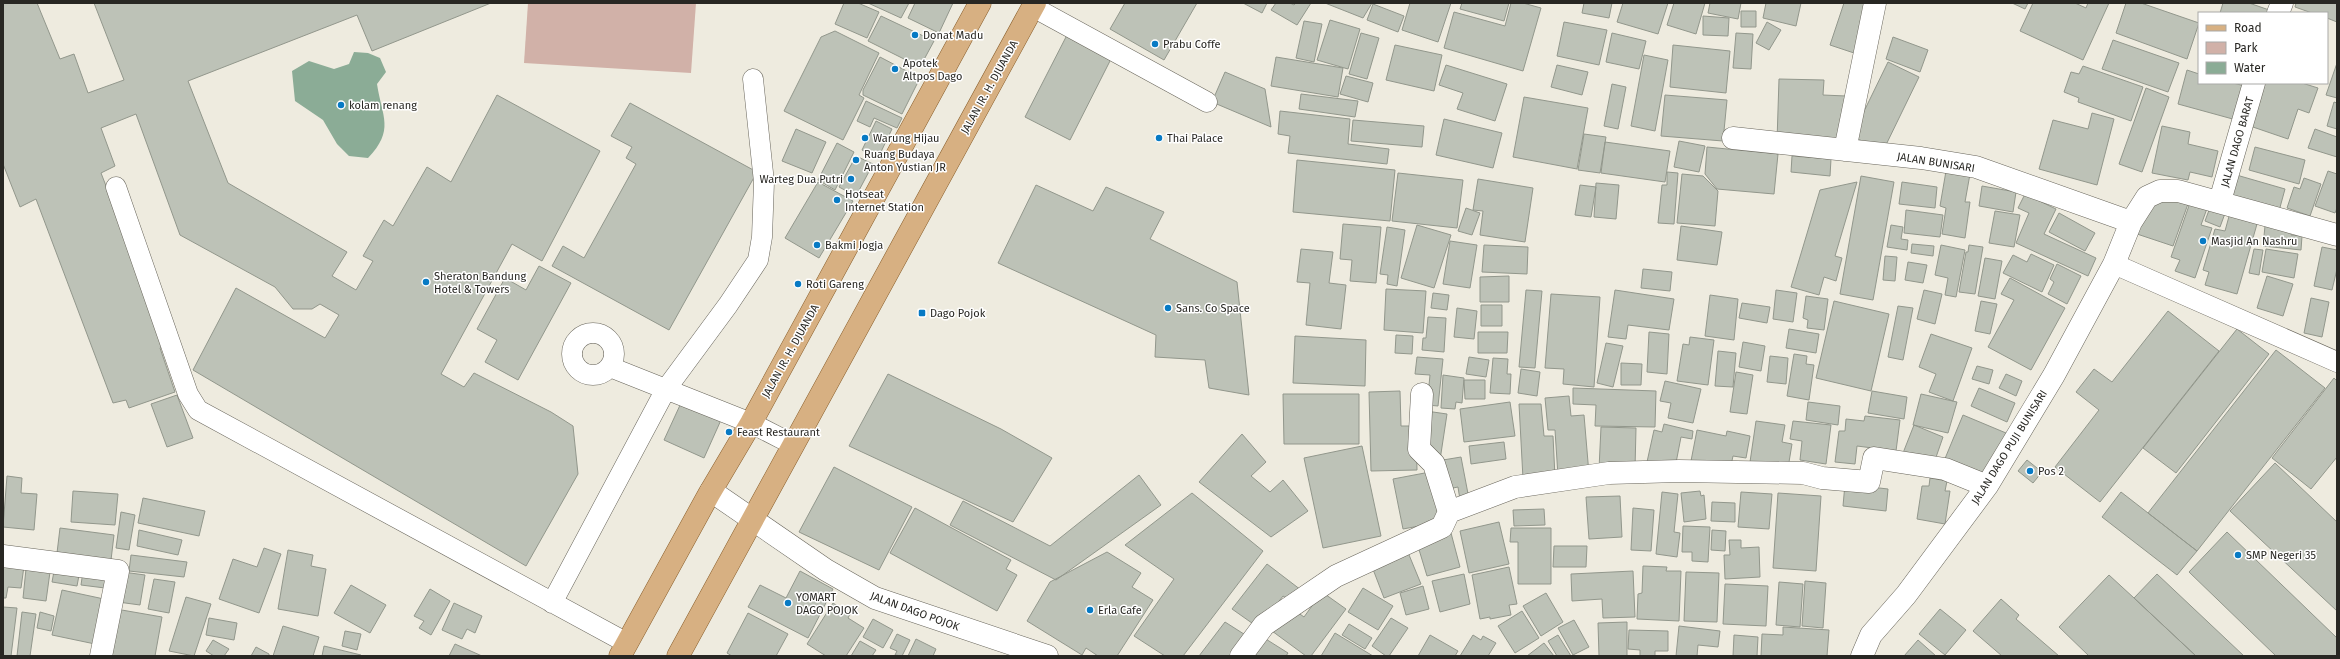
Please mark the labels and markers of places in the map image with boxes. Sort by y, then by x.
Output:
place label: Donat Madu [923,29,983,42]
marker: Donat Madu [910,30,920,40]
place label: Prabu Coffe [1163,38,1221,51]
marker: Prabu Coffe [1150,39,1160,49]
place label: Apotek Altpos Dago [903,57,962,83]
marker: Apotek Altpos Dago [890,64,900,74]
place label: kolam renang [349,99,417,112]
marker: kolam renang [336,100,346,110]
place label: Warung Hijau [873,132,940,145]
place label: Thai Palace [1167,132,1223,145]
marker: Warung Hijau [860,133,870,143]
marker: Thai Palace [1154,133,1164,143]
place label: Ruang Budaya Anton Yustian JR [864,148,946,174]
marker: Ruang Budaya Anton Yustian JR [851,155,861,165]
place label: Warteg Dua Putri [759,173,843,186]
marker: Warteg Dua Putri [846,174,856,184]
place label: Hotseat Internet Station [845,188,924,214]
marker: Hotseat Internet Station [832,195,842,205]
place label: Masjid An Nashru [2211,235,2298,248]
marker: Masjid An Nashru [2198,236,2208,246]
place label: Bakmi Jogja [825,239,883,252]
marker: Bakmi Jogja [812,240,822,250]
place label: Sheraton Bandung Hotel & Towers [434,270,526,296]
marker: Sheraton Bandung Hotel & Towers [421,277,431,287]
place label: Roti Gareng [806,278,864,291]
marker: Roti Gareng [793,279,803,289]
place label: Sans. Co Space [1176,302,1250,315]
marker: Sans. Co Space [1163,303,1173,313]
place label: Dago Pojok [930,307,986,320]
marker: Dago Pojok [917,308,927,318]
place label: Feast Restaurant [737,426,820,439]
marker: Feast Restaurant [724,427,734,437]
place label: Pos 2 [2038,465,2064,478]
marker: Pos 2 [2025,466,2035,476]
place label: SMP Negeri 35 [2246,549,2317,562]
marker: SMP Negeri 35 [2233,550,2243,560]
place label: YOMART DAGO POJOK [796,591,859,617]
marker: YOMART DAGO POJOK [783,598,793,608]
place label: Erla Cafe [1098,604,1142,617]
marker: Erla Cafe [1085,605,1095,615]

